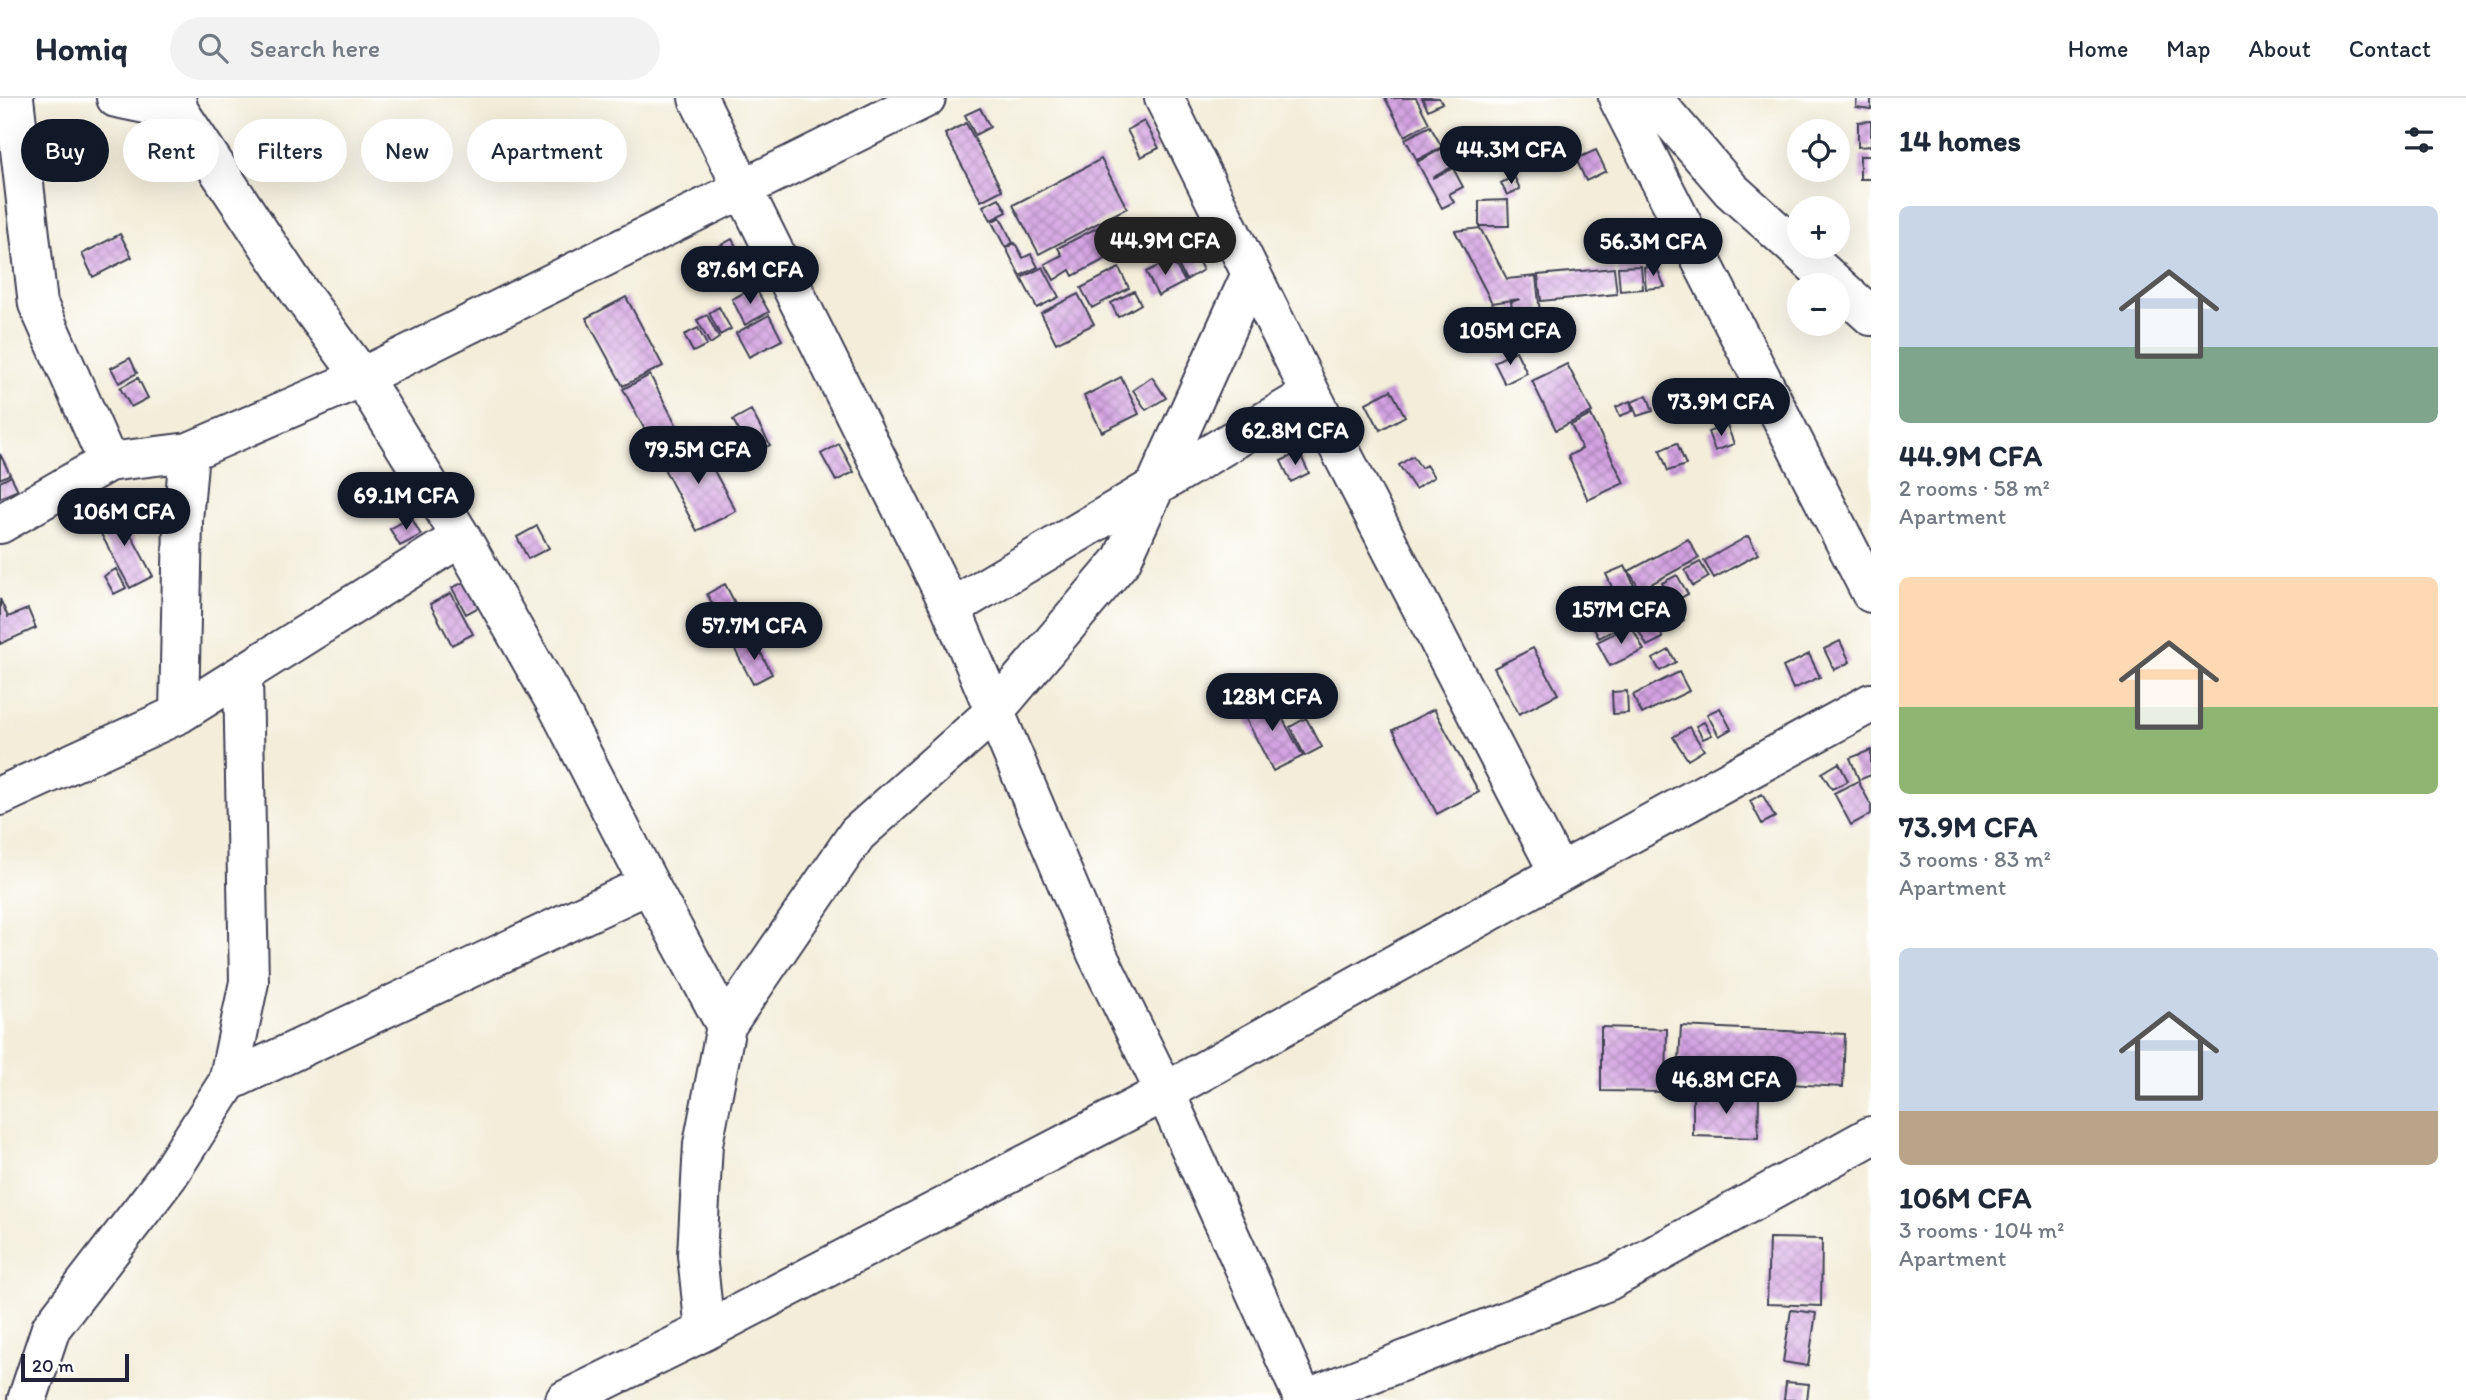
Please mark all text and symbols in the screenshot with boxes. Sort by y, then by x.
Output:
search box [170,17,660,80]
text: Homiq [35,29,128,68]
icon: search [194,29,232,67]
text: Search here [250,32,380,64]
text: Home [2068,34,2128,63]
text: Map [2166,34,2210,63]
text: About [2248,34,2311,63]
text: Contact [2349,34,2431,63]
chip: Buy [21,119,109,182]
chip: Rent [123,119,219,182]
chip: Filters [233,119,347,182]
chip: New [361,119,453,182]
chip: Apartment [467,119,627,182]
map controls [1787,119,1850,336]
button: locate [1787,119,1850,182]
icon: filters [2400,121,2438,159]
text: 14 homes [1899,122,2021,159]
pin: 44.3M CFA [1431,126,1591,186]
text: 44.3M CFA [1456,135,1566,163]
button: + [1787,196,1850,259]
pin: 44.9M CFA [1085,218,1245,277]
pin: 56.3M CFA [1573,218,1733,278]
text: 44.9M CFA [1110,226,1220,254]
text: 56.3M CFA [1600,227,1706,255]
pin: 87.6M CFA [670,246,830,306]
icon: home [2106,251,2232,377]
text: 87.6M CFA [697,255,803,283]
button: − [1787,273,1850,336]
pin: 105M CFA [1438,308,1582,367]
text: 105M CFA [1459,316,1561,344]
pin: 73.9M CFA [1641,378,1801,438]
text: 73.9M CFA [1668,387,1774,415]
pin: 62.8M CFA [1215,408,1375,467]
text: 62.8M CFA [1242,416,1348,444]
pin: 79.5M CFA [618,426,778,486]
text: 79.5M CFA [645,435,751,463]
text: 44.9M CFA [1899,437,2042,474]
pin: 69.1M CFA [326,472,486,532]
text: 2 rooms · 58 m² [1899,474,2050,502]
text: 69.1M CFA [354,481,458,509]
pin: 106M CFA [52,489,196,548]
text: 106M CFA [73,497,175,525]
text: Apartment [1899,502,2006,530]
pin: 157M CFA [1549,587,1693,646]
text: 157M CFA [1572,595,1670,623]
pin: 57.7M CFA [674,602,834,662]
text: 57.7M CFA [702,611,807,639]
icon: home [2106,622,2232,748]
pin: 128M CFA [1200,674,1344,733]
text: 128M CFA [1222,682,1322,710]
text: 73.9M CFA [1899,808,2037,845]
text: 3 rooms · 83 m² [1899,845,2051,873]
text: Apartment [1899,873,2006,901]
icon: home [2106,993,2232,1119]
pin: 46.8M CFA [1646,1056,1806,1116]
text: 46.8M CFA [1672,1065,1780,1093]
text: 106M CFA [1899,1179,2031,1216]
text: 3 rooms · 104 m² [1899,1216,2064,1244]
text: Apartment [1899,1244,2006,1272]
scale bar [21,1351,130,1383]
text: 20 m [32,1354,74,1377]

